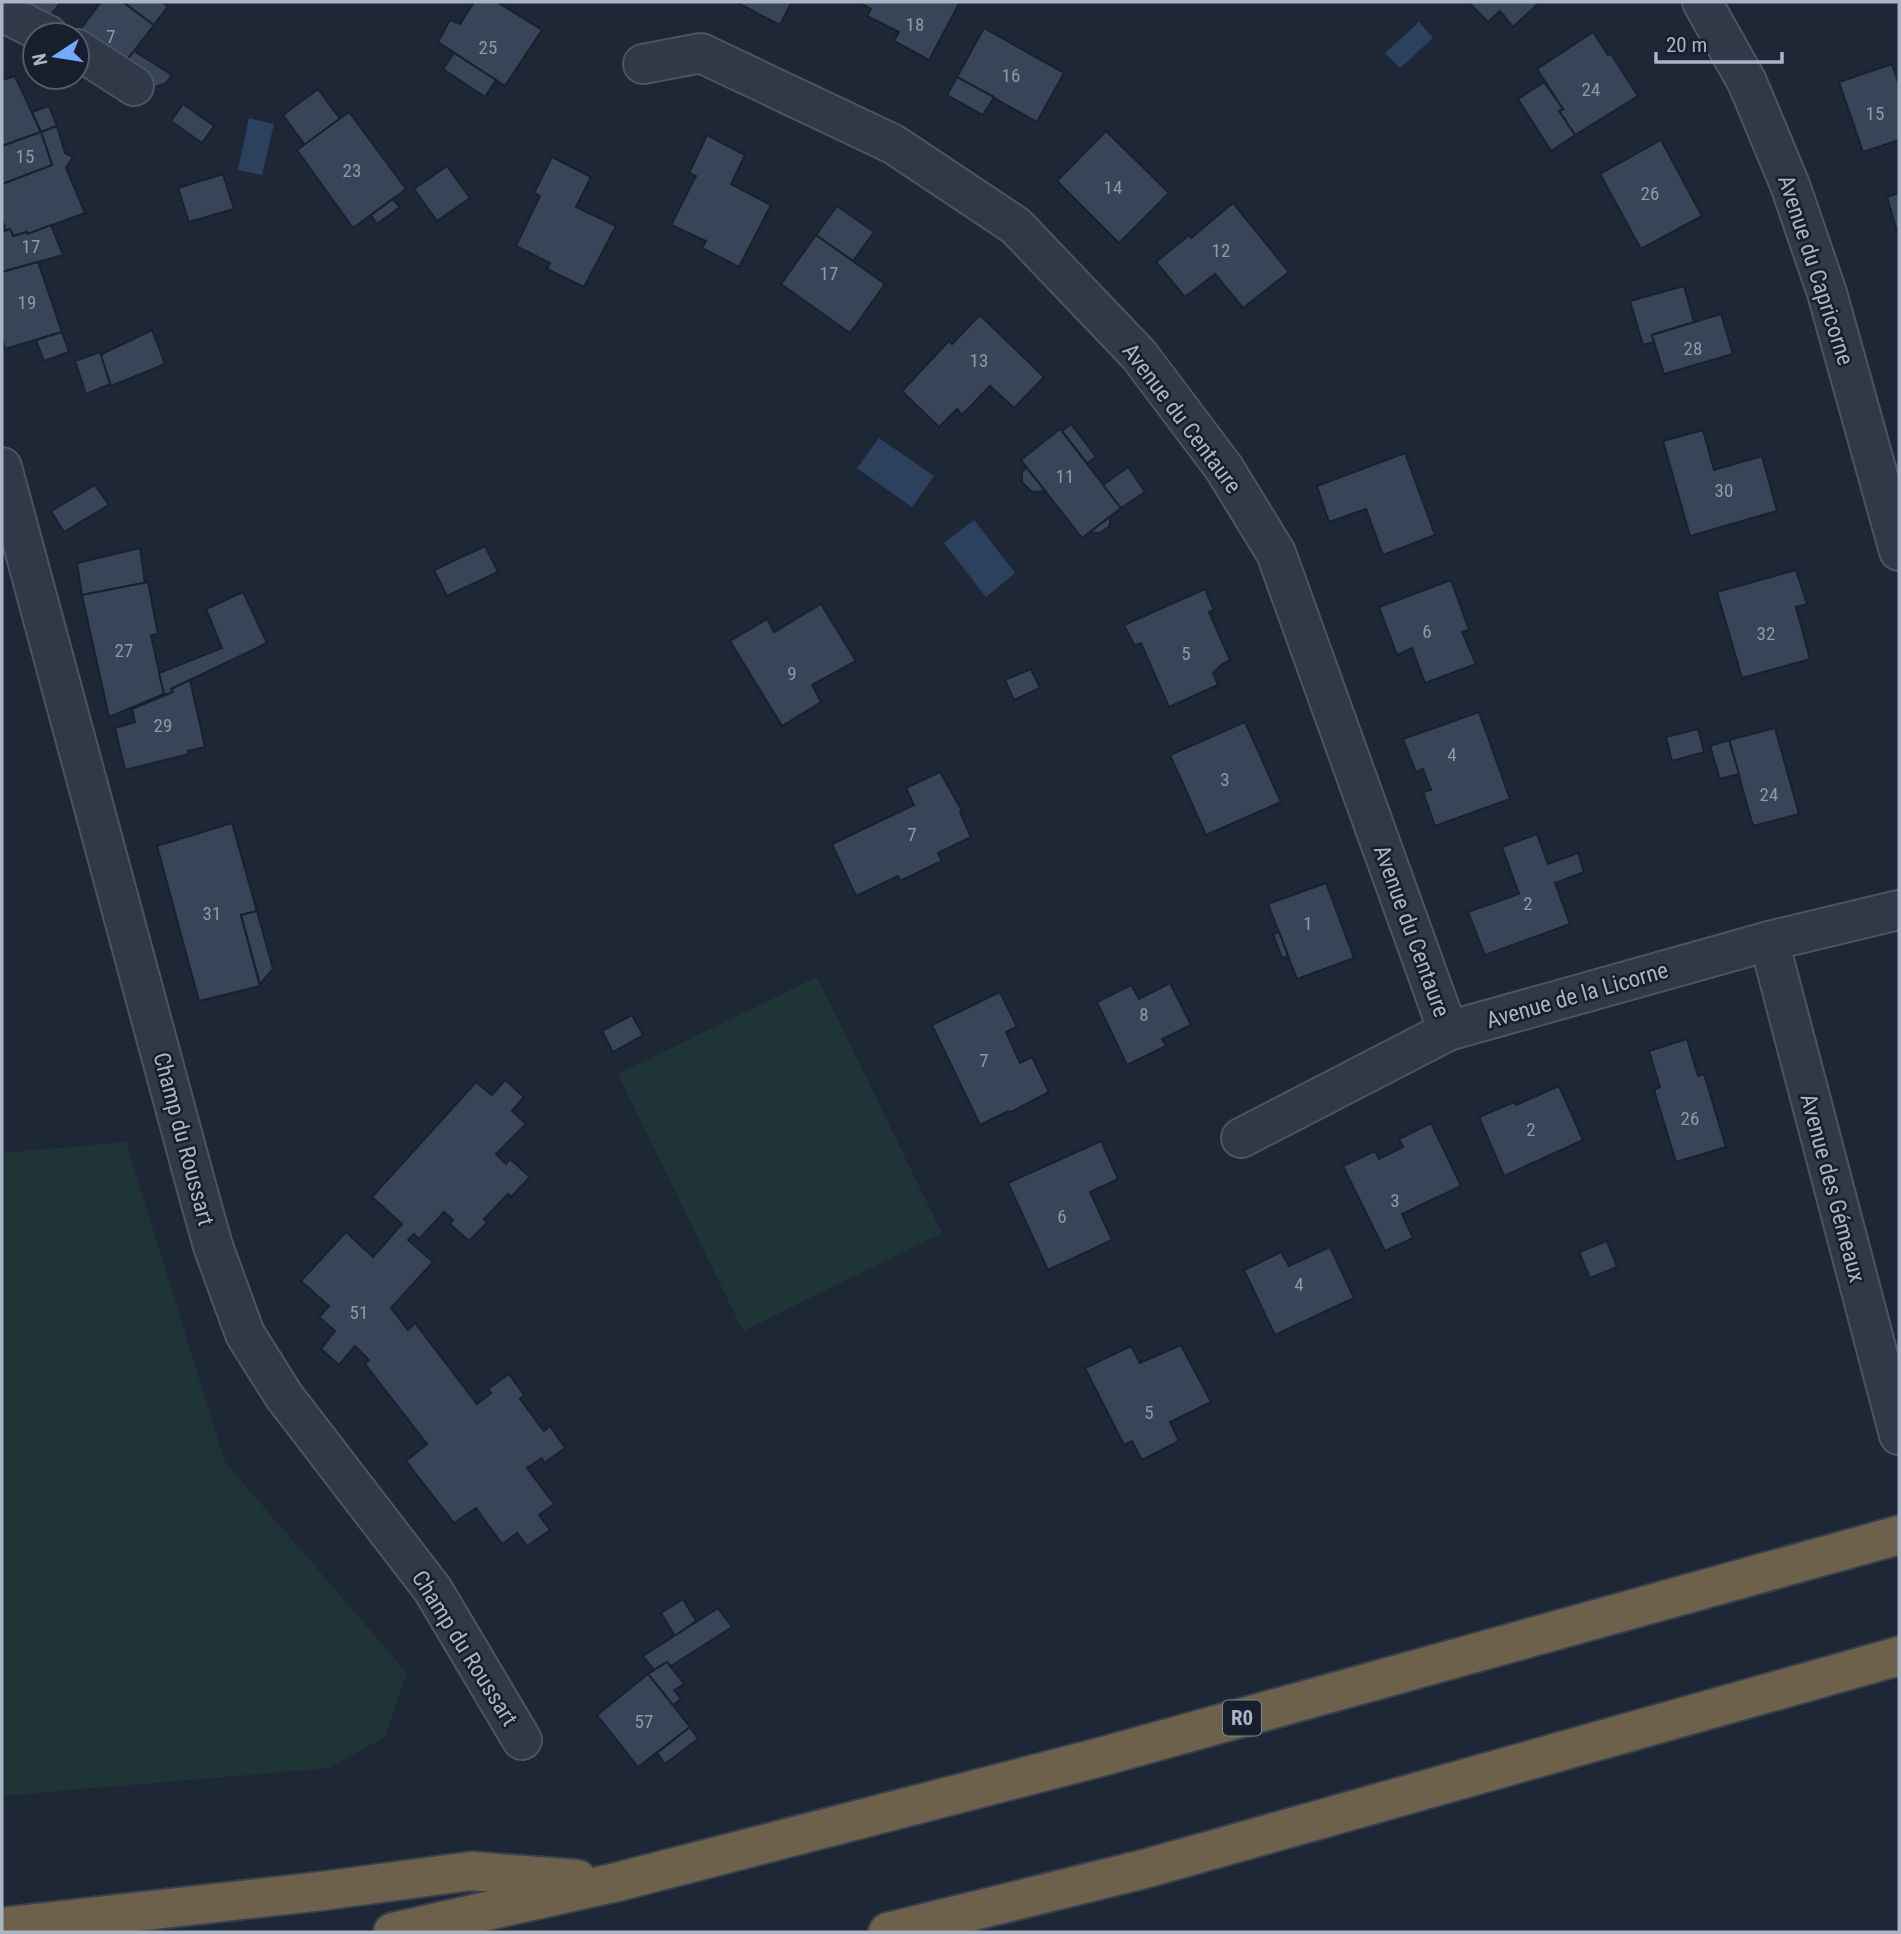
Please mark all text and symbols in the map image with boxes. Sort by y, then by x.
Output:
house number: 18 [906,13,924,36]
north arrow [21,21,91,91]
scale bar [1656,21,1782,65]
house number: 7 [106,25,116,48]
text: 20 m [1666,33,1707,57]
house number: 25 [479,36,497,59]
text: N [27,51,52,68]
house number: 16 [1002,64,1020,87]
house number: 24 [1582,78,1600,101]
house number: 15 [1866,102,1884,125]
house number: 15 [16,145,34,168]
house number: 23 [343,159,361,182]
street label: Avenue du Capricorne [1772,172,1859,369]
house number: 14 [1104,176,1122,199]
house number: 26 [1641,182,1659,205]
house number: 17 [22,235,40,258]
house number: 12 [1212,239,1230,262]
house number: 17 [820,262,838,285]
house number: 19 [18,291,36,314]
house number: 28 [1684,337,1702,360]
street label: Avenue du Centaure [1116,338,1247,499]
house number: 13 [970,349,988,372]
house number: 11 [1056,465,1074,488]
house number: 30 [1715,479,1733,502]
house number: 6 [1422,620,1432,643]
house number: 32 [1757,622,1775,645]
house number: 27 [115,639,133,662]
house number: 5 [1181,642,1191,665]
house number: 9 [787,662,797,685]
house number: 29 [154,714,172,737]
house number: 4 [1447,743,1457,766]
house number: 3 [1220,768,1230,791]
house number: 24 [1760,783,1778,806]
house number: 7 [907,823,917,846]
street label: Avenue du Centaure [1368,842,1455,1021]
house number: 2 [1523,892,1533,915]
house number: 31 [203,902,221,925]
house number: 1 [1303,912,1313,935]
street label: Avenue de la Licorne [1483,957,1671,1034]
house number: 8 [1139,1003,1149,1026]
house number: 7 [979,1049,989,1072]
street label: Champ du Roussart [147,1050,220,1229]
street label: Avenue des Gémeaux [1794,1091,1871,1285]
house number: 26 [1681,1107,1699,1130]
house number: 2 [1526,1118,1536,1141]
house number: 3 [1390,1189,1400,1212]
house number: 6 [1057,1205,1067,1228]
house number: 4 [1294,1273,1304,1296]
house number: 51 [350,1301,368,1324]
house number: 5 [1144,1401,1154,1424]
street label: Champ du Roussart [406,1566,523,1731]
road number: R0 [1223,1700,1261,1736]
house number: 57 [635,1710,653,1733]

